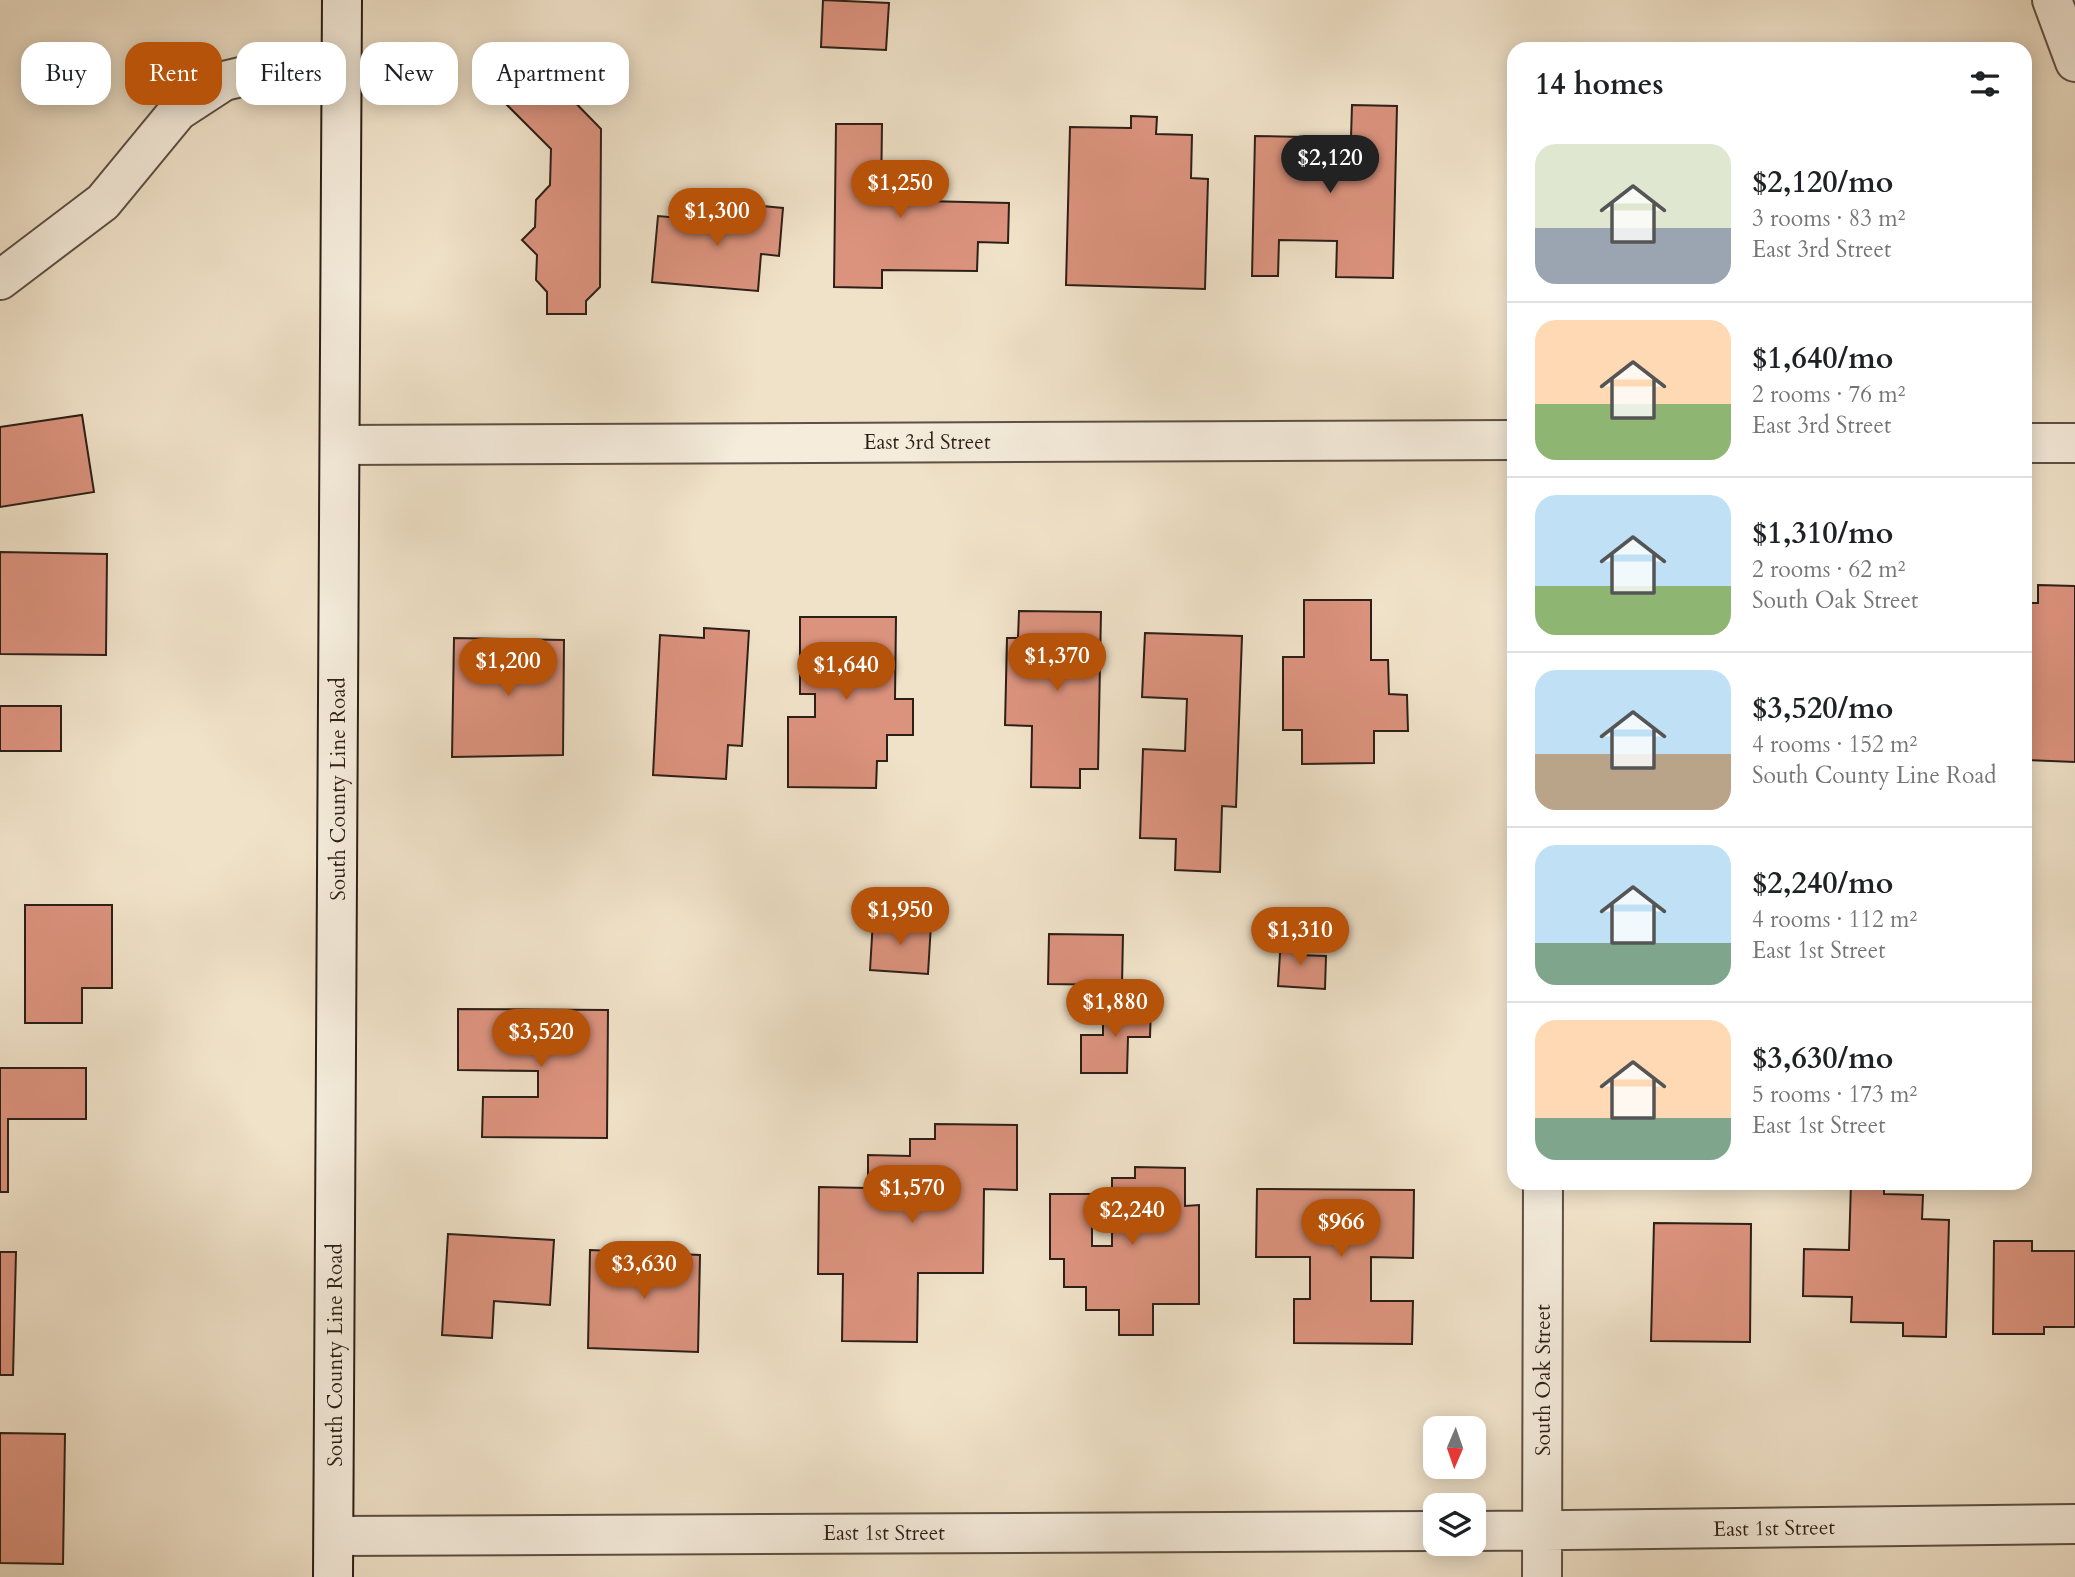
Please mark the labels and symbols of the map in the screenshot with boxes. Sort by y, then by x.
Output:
pin: $2,120 [1273,136,1387,195]
pin: $1,250 [843,160,957,220]
pin: $1,300 [660,188,774,248]
street label: East 3rd Street [863,428,991,457]
pin: $1,370 [1000,634,1114,693]
pin: $1,200 [451,638,565,698]
pin: $1,640 [789,642,903,702]
street label: South County Line Road [324,677,353,901]
pin: $1,950 [843,888,957,947]
pin: $1,310 [1243,908,1357,967]
pin: $1,880 [1058,979,1172,1039]
pin: $3,520 [484,1010,598,1069]
pin: $1,570 [855,1166,969,1225]
pin: $2,240 [1075,1188,1189,1247]
pin: $966 [1300,1200,1382,1259]
pin: $3,630 [587,1242,701,1301]
street label: South County Line Road [321,1243,350,1467]
street label: South Oak Street [1529,1304,1558,1456]
north arrow [1423,1416,1486,1479]
street label: East 1st Street [1713,1513,1836,1544]
street label: East 1st Street [823,1519,945,1548]

